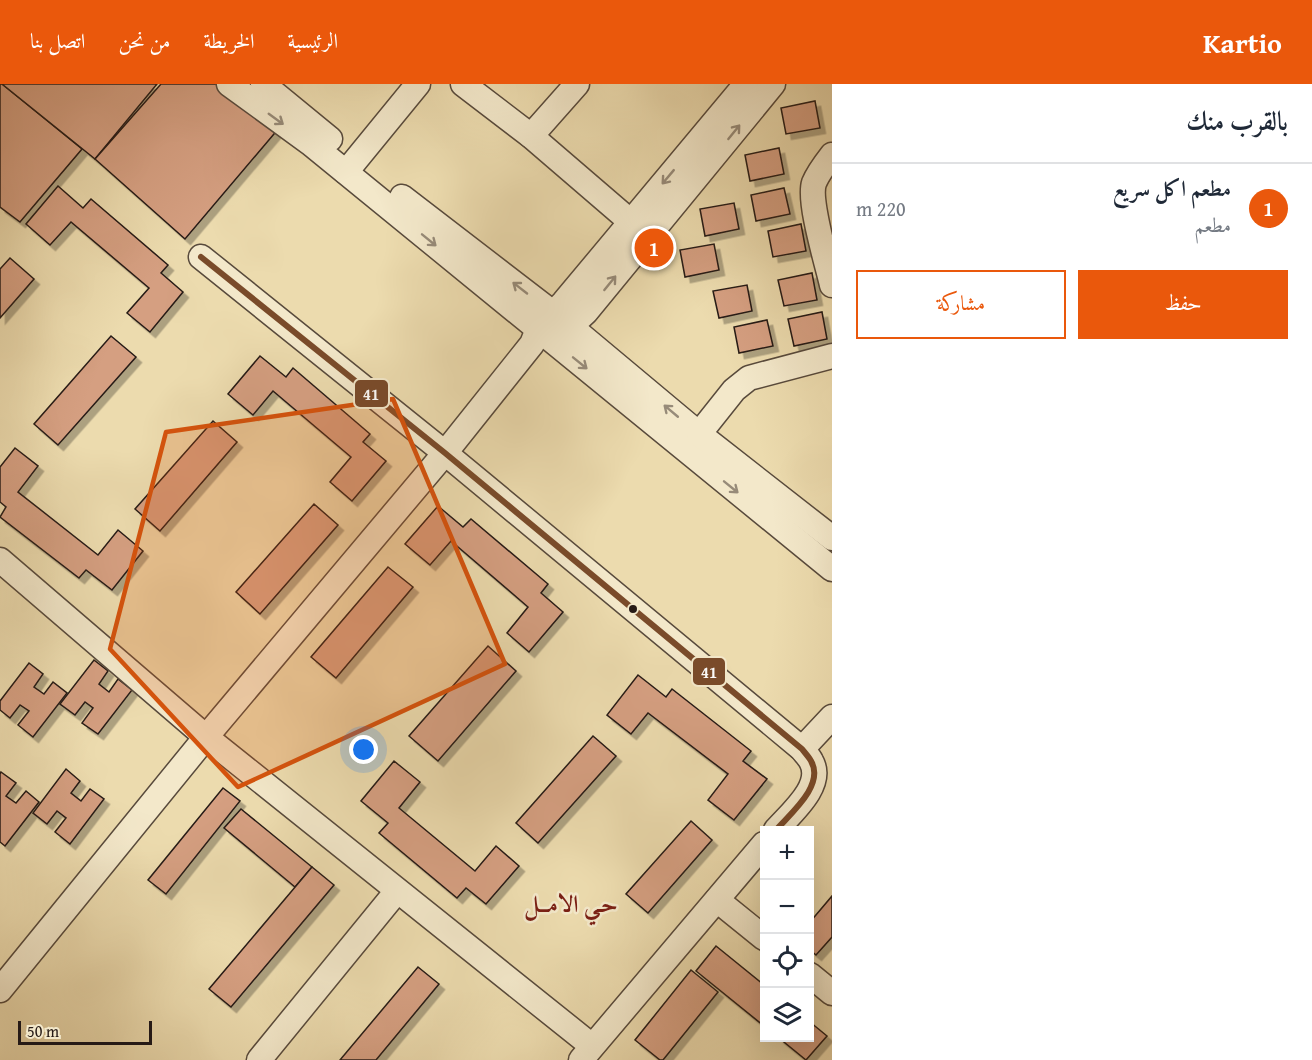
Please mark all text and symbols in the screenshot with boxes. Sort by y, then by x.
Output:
text: Kartio [1203,22,1282,63]
text: اتصل بنا [30,25,85,56]
text: من نحن [118,25,171,56]
text: الخريطة [204,25,255,56]
text: الرئيسية [288,25,338,56]
text: بالقرب منك [1186,101,1288,140]
one-way arrow [268,112,284,125]
one-way arrow [727,124,740,140]
one-way arrow [662,169,675,185]
text: مطعم اكل سريع [1113,172,1231,204]
text: 220 m [856,194,906,223]
text: 1 [1263,194,1274,223]
text: مطعم [1194,210,1231,239]
pin: 1 [634,226,674,270]
one-way arrow [421,233,436,247]
button: مشاركة [856,270,1066,339]
button: حفظ [1078,270,1288,339]
one-way arrow [603,275,616,291]
one-way arrow [512,282,528,294]
one-way arrow [572,356,587,370]
line badge: 41 [354,379,389,408]
text: 41 [363,382,379,406]
one-way arrow [663,404,679,417]
one-way arrow [723,480,739,493]
unlabelled marker [627,603,639,615]
line badge: 41 [692,657,726,686]
text: 41 [701,660,717,684]
your location [349,735,378,764]
map controls [760,826,814,1042]
button: + [760,826,814,880]
button: − [760,880,814,934]
district label: حـي الامــل [524,886,618,926]
button: locate [760,934,814,988]
button: layers [760,988,814,1042]
scale bar [18,1018,152,1046]
text: 50 m [27,1019,59,1043]

